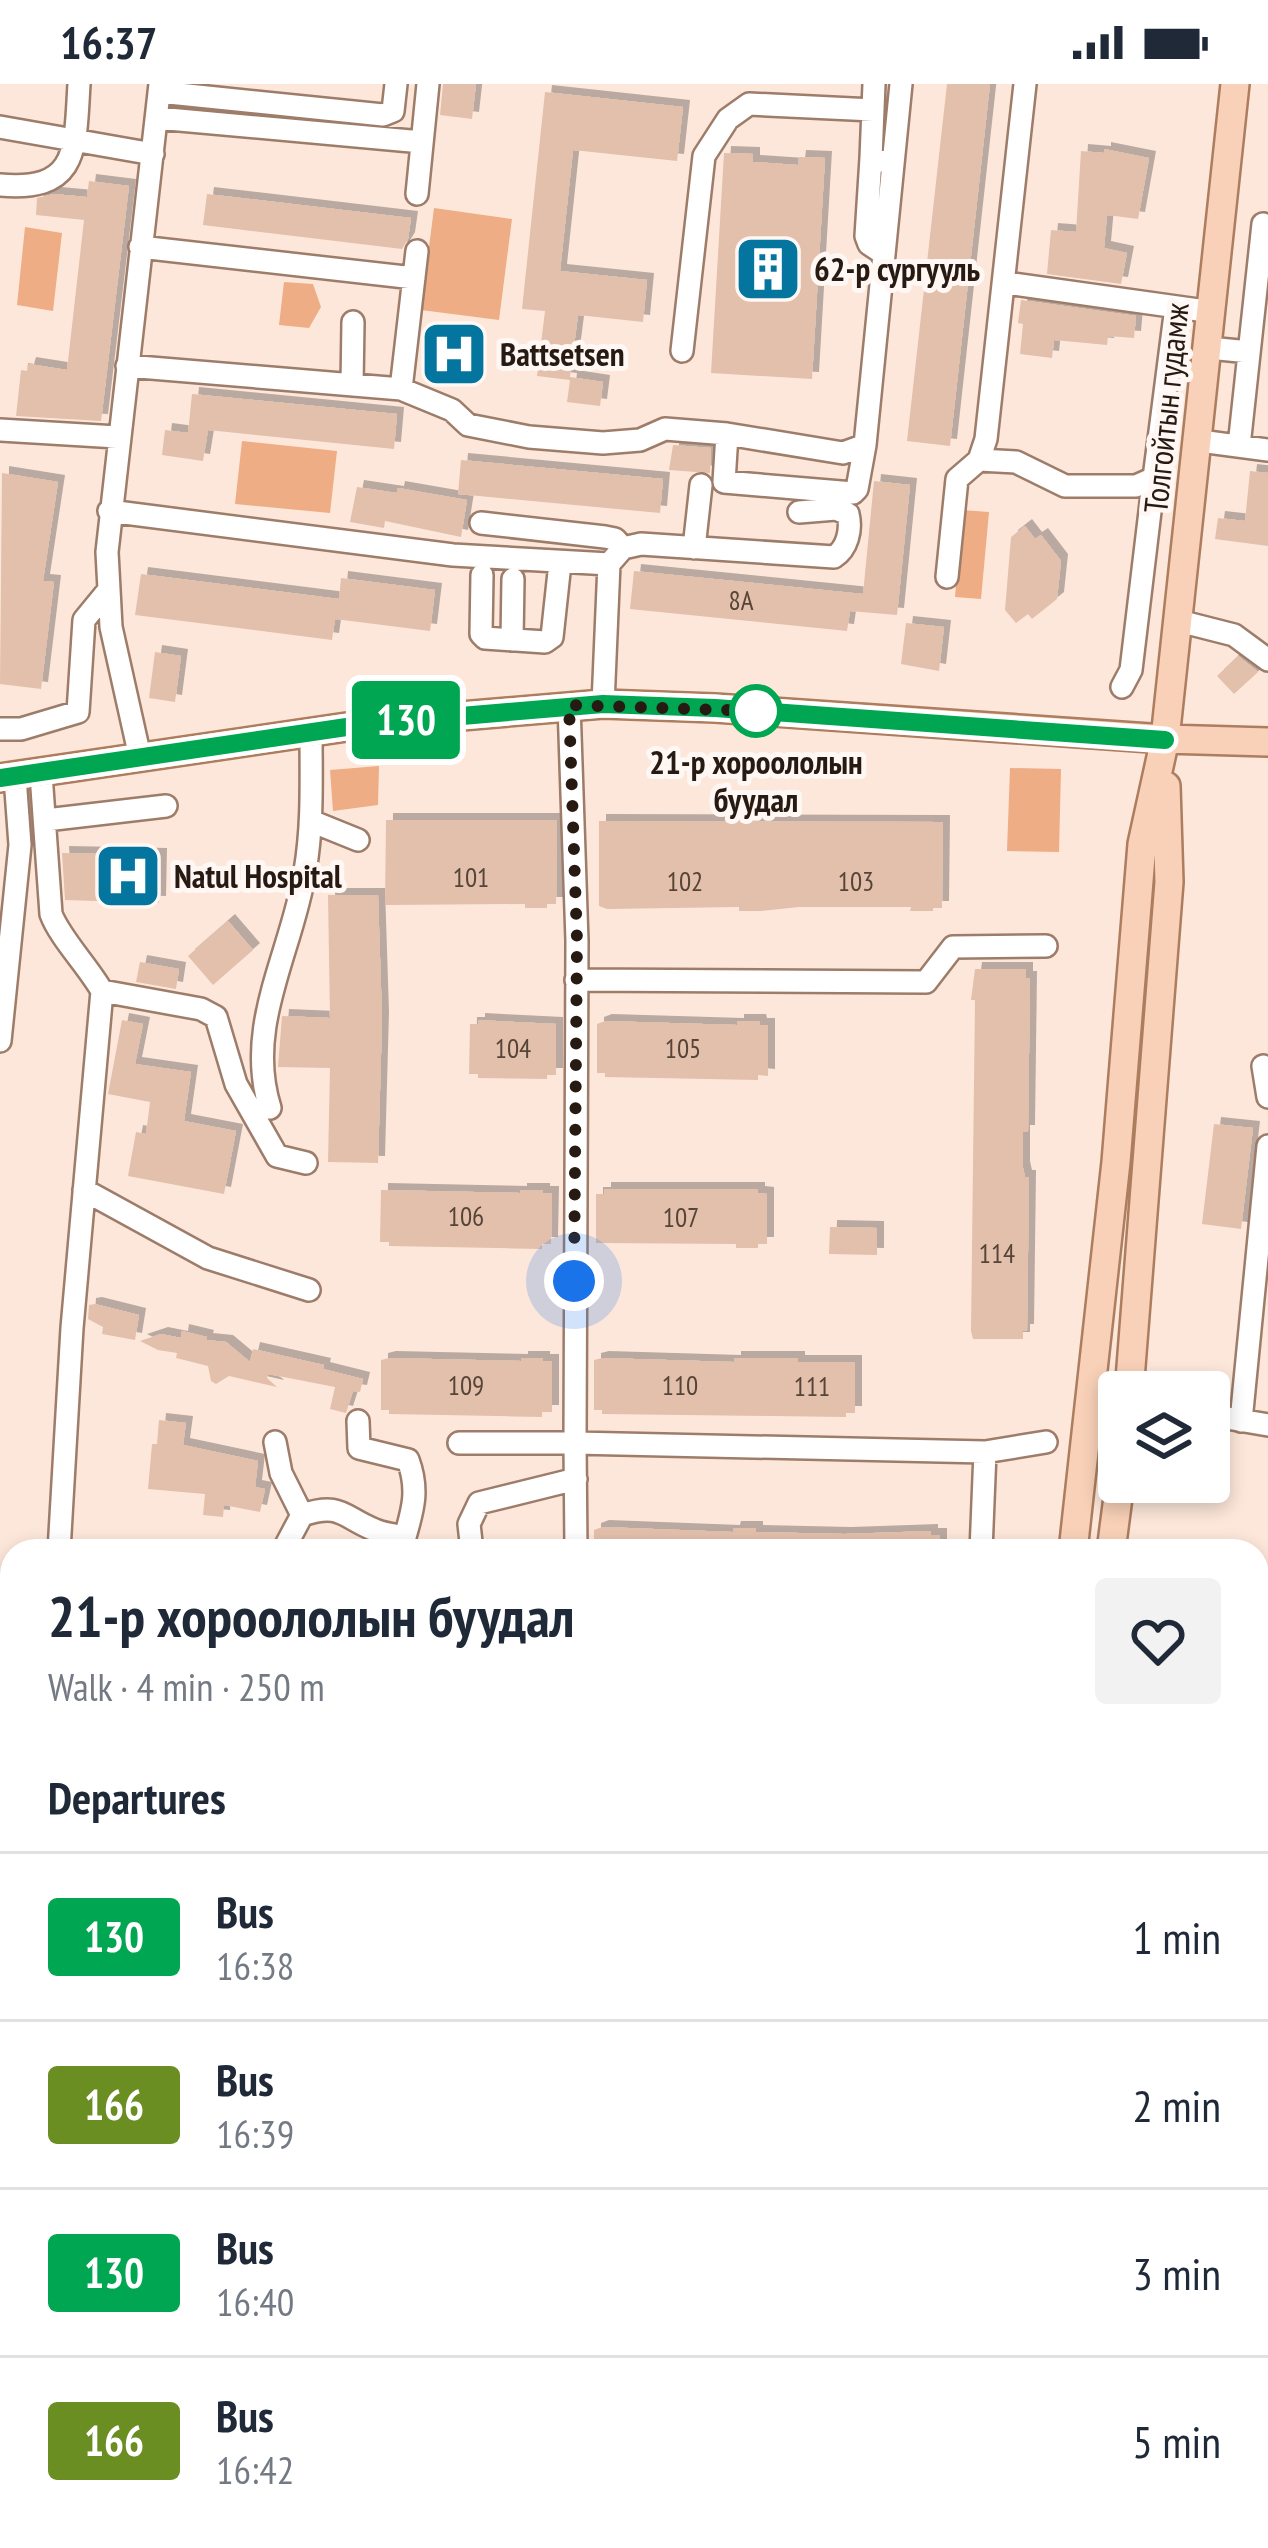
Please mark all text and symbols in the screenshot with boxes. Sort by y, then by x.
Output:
text: 16:37 [60,13,157,71]
building icon: 62-р сургууль [733,234,803,304]
place label: 62-р сургууль [814,247,980,290]
street label: Толгойтын гудамж [1133,300,1198,515]
hospital icon: Battsetsen [419,319,489,389]
place label: Battsetsen [500,332,625,375]
house number: 8А [729,583,754,617]
line badge: 130 [337,681,475,759]
marker: 21-р хороололын буудал [731,686,781,736]
text: 130 [376,692,436,747]
place label: 21-р хороололын буудал [649,740,863,821]
hospital icon: Natul Hospital [93,841,163,911]
place label: Natul Hospital [174,854,343,897]
house number: 101 [453,860,489,894]
house number: 102 [667,864,703,898]
house number: 103 [838,864,874,898]
house number: 104 [495,1031,531,1065]
house number: 105 [665,1031,701,1065]
house number: 106 [448,1199,484,1233]
house number: 107 [663,1200,699,1234]
house number: 114 [979,1236,1015,1270]
your location [544,1251,604,1311]
house number: 109 [448,1368,484,1402]
house number: 110 [662,1368,698,1402]
house number: 111 [794,1369,830,1403]
map controls [1098,1371,1230,1503]
button: layers [1098,1371,1230,1503]
button: heart [1095,1578,1221,1704]
text: 21-р хороололын буудал [48,1579,574,1653]
text: Walk · 4 min · 250 m [48,1661,325,1712]
text: Departures [48,1768,226,1826]
text: Bus [216,1882,274,1940]
text: 1 min [1132,1908,1221,1966]
text: 130 [84,1909,144,1964]
text: 16:38 [216,1940,294,1991]
text: Bus [216,2050,274,2108]
text: 2 min [1132,2076,1221,2134]
text: 166 [84,2077,144,2132]
text: 16:39 [216,2108,294,2159]
text: Bus [216,2218,274,2276]
text: 3 min [1132,2244,1221,2302]
text: 130 [84,2245,144,2300]
text: 16:40 [216,2276,294,2327]
text: Bus [216,2386,274,2444]
text: 5 min [1132,2412,1221,2470]
text: 166 [84,2413,144,2468]
text: 16:42 [216,2444,294,2495]

